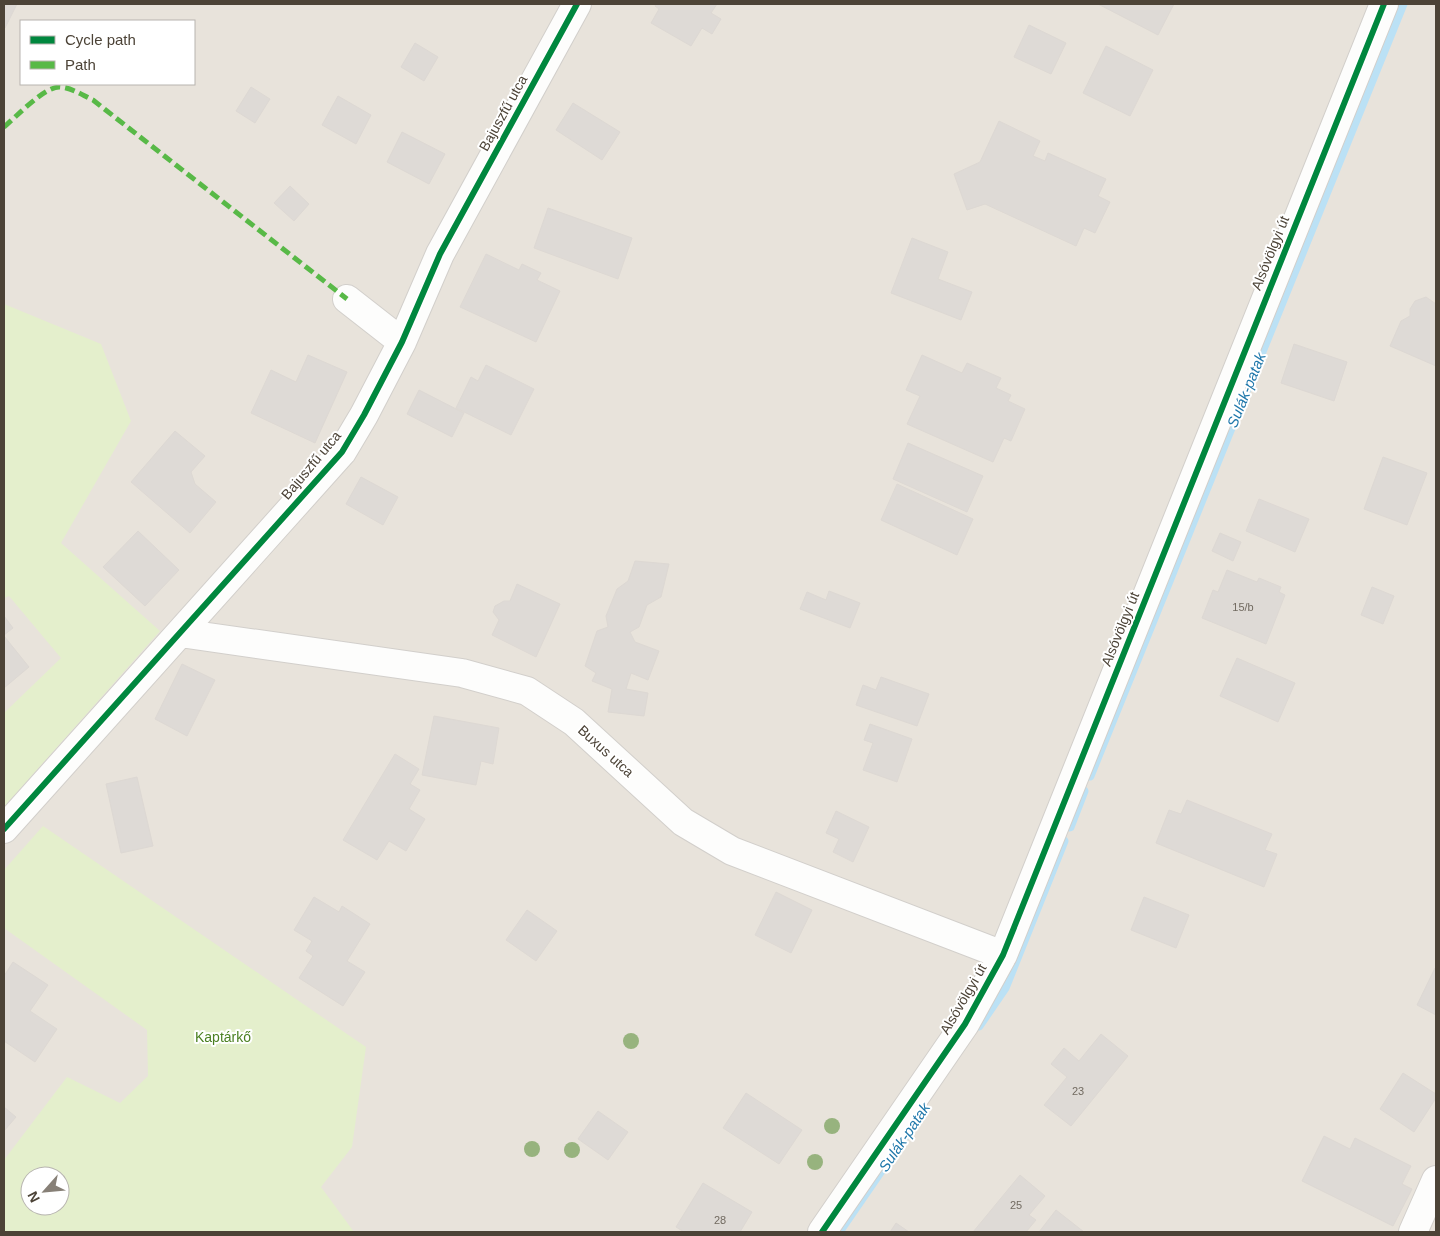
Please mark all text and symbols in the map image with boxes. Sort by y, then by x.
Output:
legend [20,20,195,85]
text: Cycle path [65,31,136,48]
text: Path [65,56,96,73]
street label: Bajuszfű utca [476,72,530,154]
street label: Alsóvölgyi út [1248,213,1292,292]
water label: Sulák-patak [1223,349,1269,430]
street label: Bajuszfű utca [278,428,344,502]
street label: Alsóvölgyi út [1098,589,1142,668]
house number: 15/b [1232,601,1254,613]
street label: Buxus utca [575,722,637,780]
street label: Alsóvölgyi út [936,961,990,1037]
park label: Kaptárkő [195,1029,251,1045]
house number: 23 [1072,1085,1084,1097]
water label: Sulák-patak [875,1098,934,1175]
north arrow [20,1166,70,1216]
text: N [24,1189,43,1205]
house number: 25 [1010,1199,1022,1211]
house number: 28 [714,1214,726,1226]

